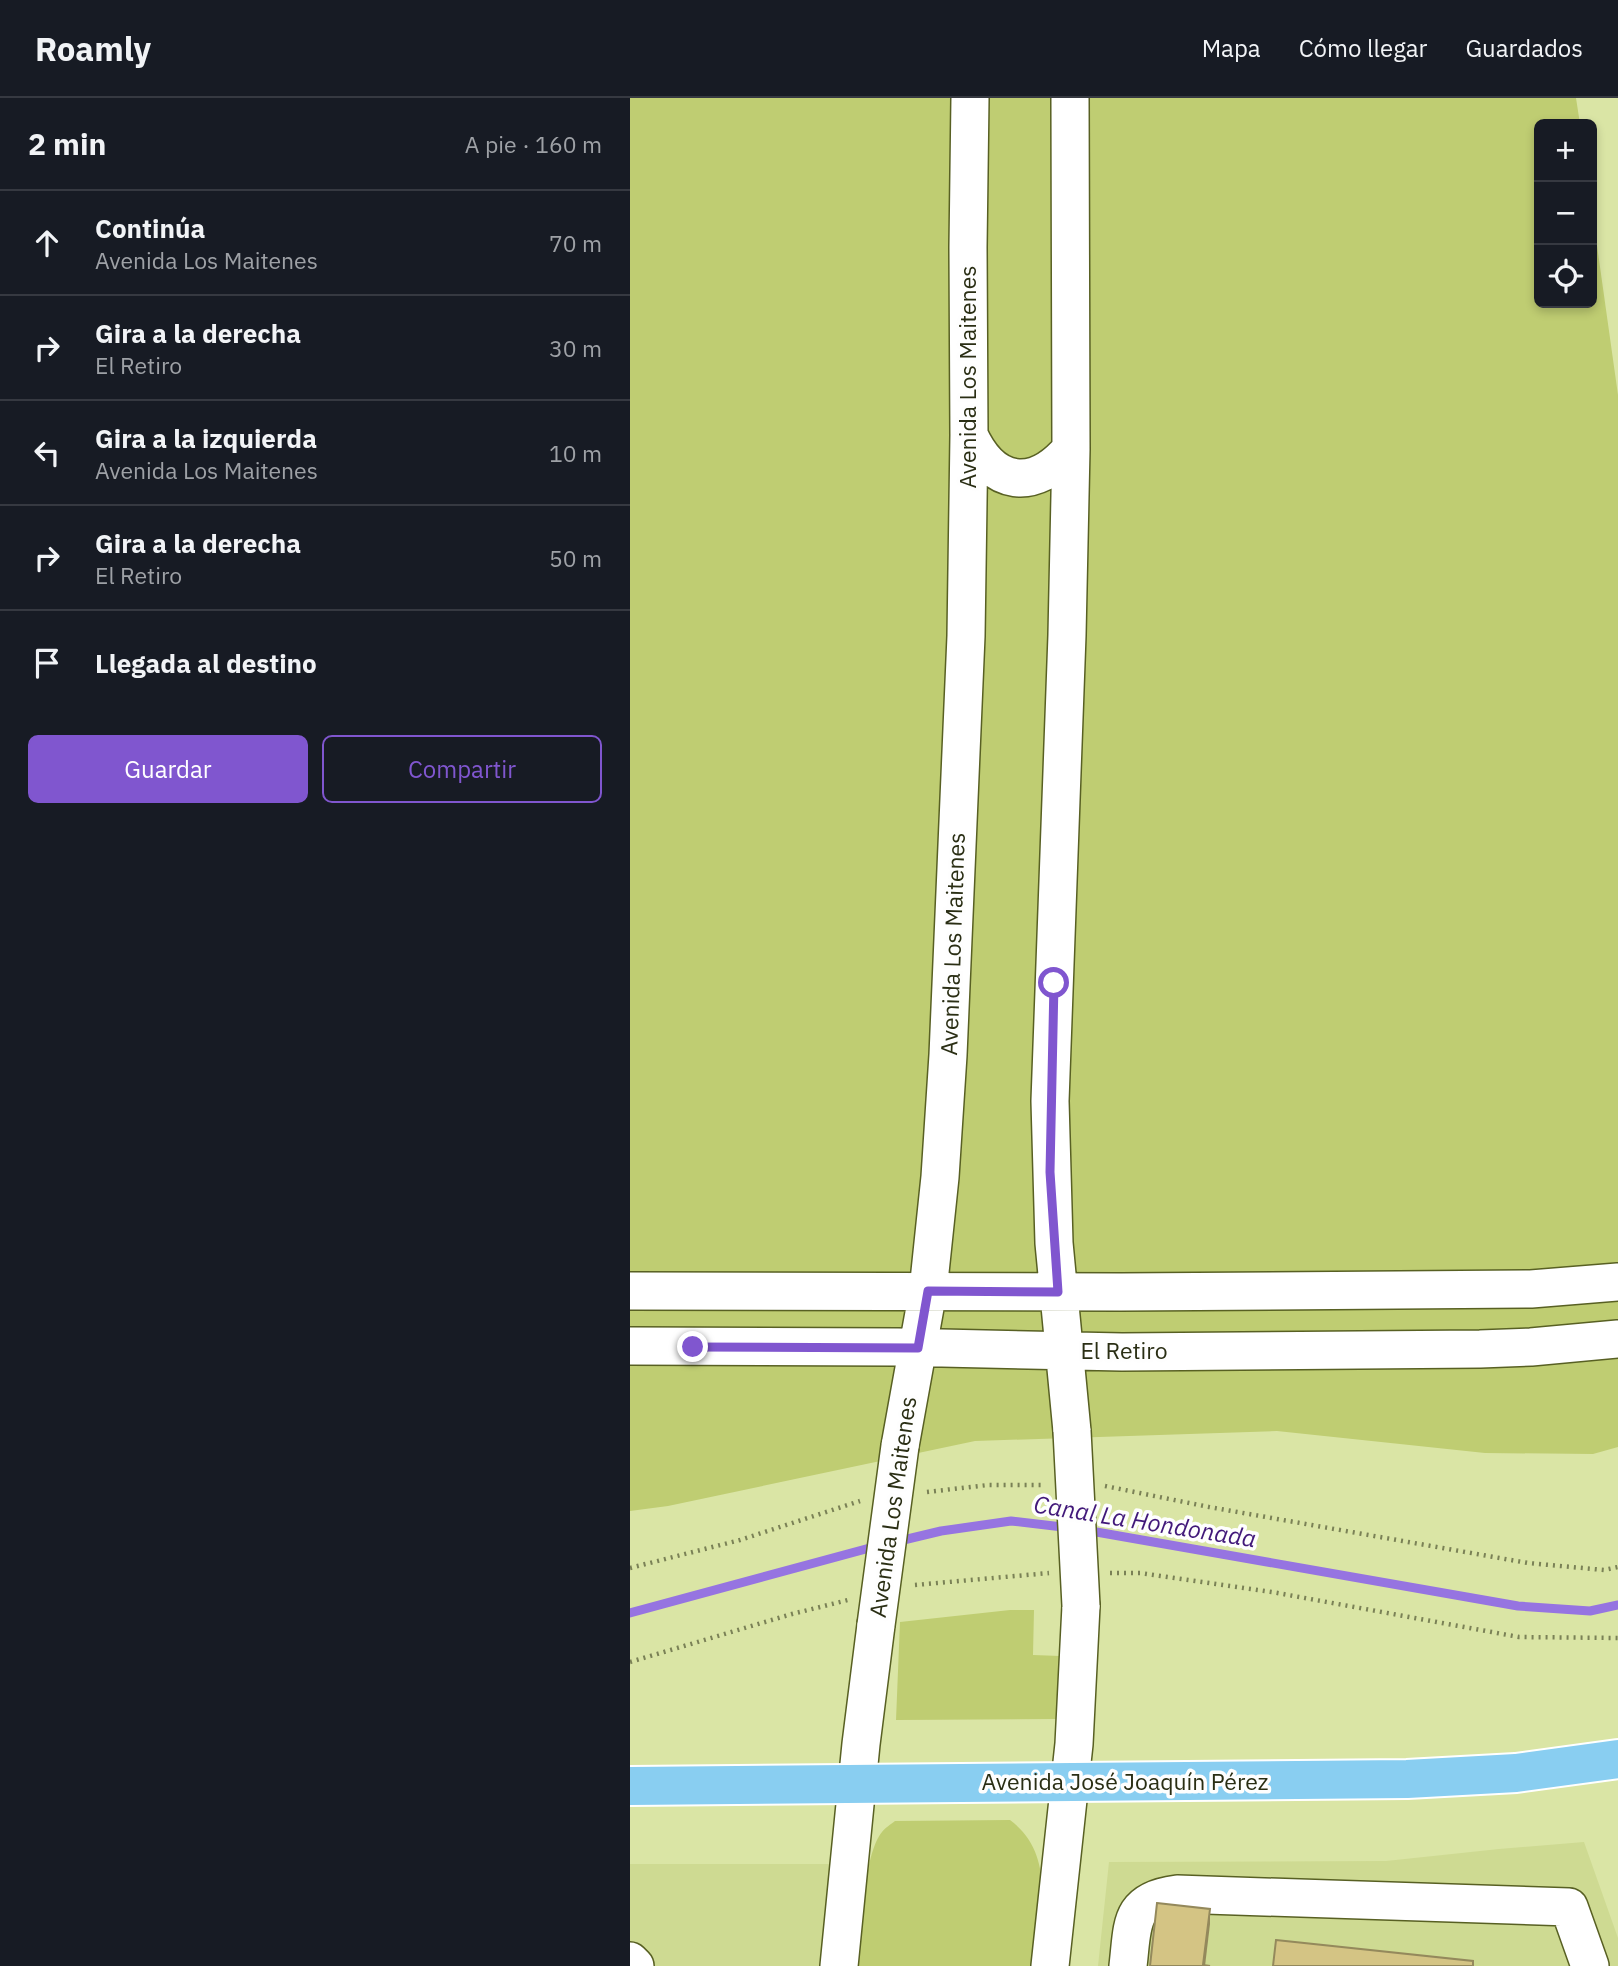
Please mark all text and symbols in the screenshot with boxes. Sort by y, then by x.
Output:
text: Roamly [35,27,151,70]
text: Mapa [1202,32,1261,64]
text: Cómo llegar [1299,32,1427,64]
text: Guardados [1465,32,1583,64]
map controls [1534,119,1597,308]
button: + [1534,119,1597,182]
text: 2 min [28,124,106,163]
text: A pie · 160 m [465,129,602,159]
button: − [1534,182,1597,245]
text: Continúa [95,211,205,245]
icon: ahead [28,224,66,262]
text: 70 m [549,228,602,258]
text: Avenida Los Maitenes [95,245,318,275]
button: locate [1534,245,1597,308]
street label: Avenida Los Maitenes [952,266,982,488]
text: Gira a la derecha [95,316,301,350]
icon: right [28,329,66,367]
text: 30 m [549,333,602,363]
text: El Retiro [95,350,182,380]
text: Gira a la izquierda [95,421,317,455]
icon: left [28,434,66,472]
text: 10 m [549,438,602,468]
text: Avenida Los Maitenes [95,455,318,485]
text: Gira a la derecha [95,526,301,560]
icon: right [28,539,66,577]
text: 50 m [549,543,602,573]
text: El Retiro [95,560,182,590]
icon: arrive [28,644,66,682]
text: Llegada al destino [95,646,317,680]
button: Guardar [28,735,308,803]
button: Compartir [322,735,602,803]
street label: Avenida Los Maitenes [933,832,971,1056]
route start [1038,967,1069,998]
route end [677,1331,708,1362]
street label: El Retiro [1080,1335,1168,1365]
street label: Avenida Los Maitenes [862,1394,922,1619]
water label: Canal La Hondonada [1032,1488,1259,1554]
street label: Avenida José Joaquín Pérez [982,1766,1268,1796]

